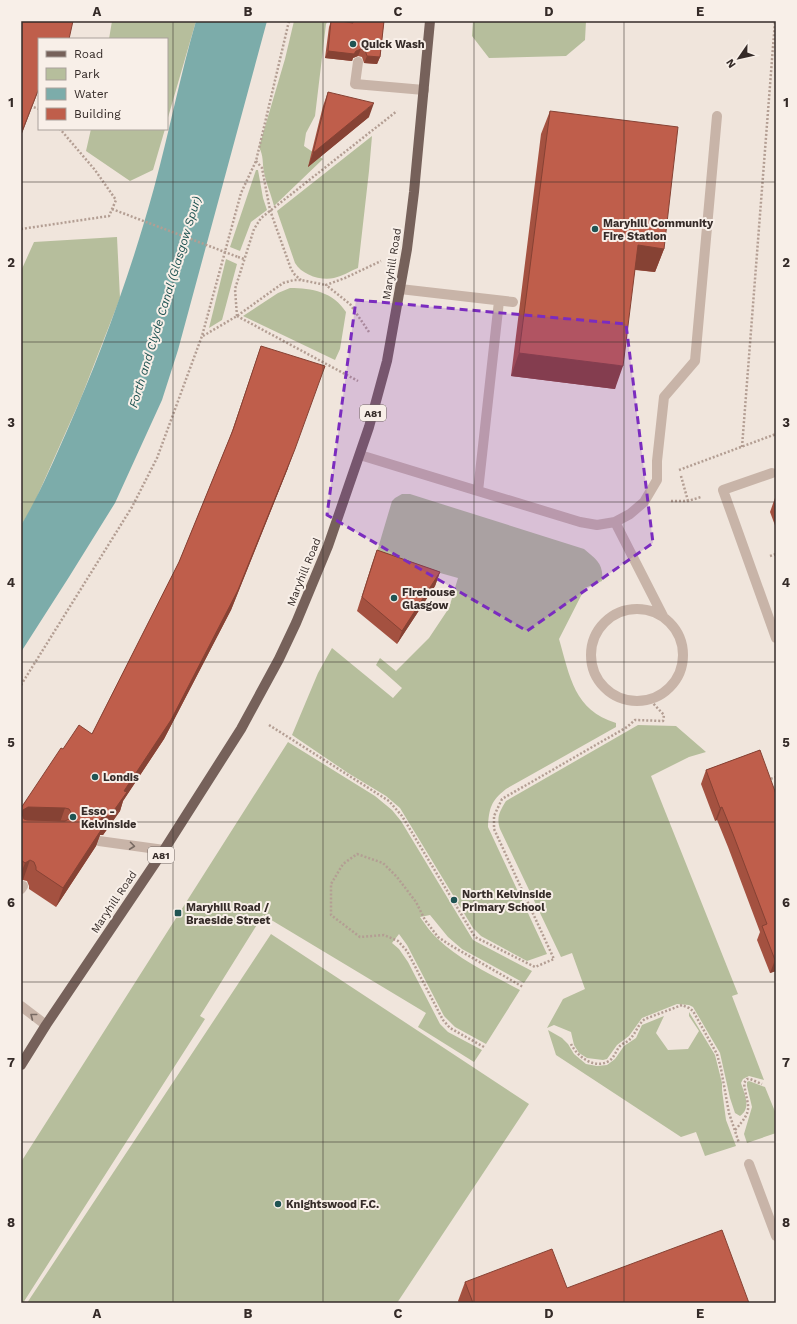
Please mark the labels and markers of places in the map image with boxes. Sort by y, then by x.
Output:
place label: Quick Wash [361,38,425,51]
marker: Quick Wash [348,39,358,49]
place label: Maryhill Community Fire Station [603,217,714,243]
marker: Maryhill Community Fire Station [590,224,600,234]
place label: Firehouse Glasgow [402,586,455,612]
marker: Firehouse Glasgow [389,593,399,603]
place label: Londis [103,771,139,784]
marker: Londis [90,772,100,782]
place label: Esso - Kelvinside [81,805,136,831]
marker: Esso - Kelvinside [68,812,78,822]
place label: North Kelvinside Primary School [462,888,552,914]
marker: North Kelvinside Primary School [449,895,459,905]
place label: Maryhill Road / Braeside Street [186,901,271,927]
marker: Maryhill Road / Braeside Street [173,908,183,918]
place label: Knightswood F.C. [286,1198,379,1211]
marker: Knightswood F.C. [273,1199,283,1209]

